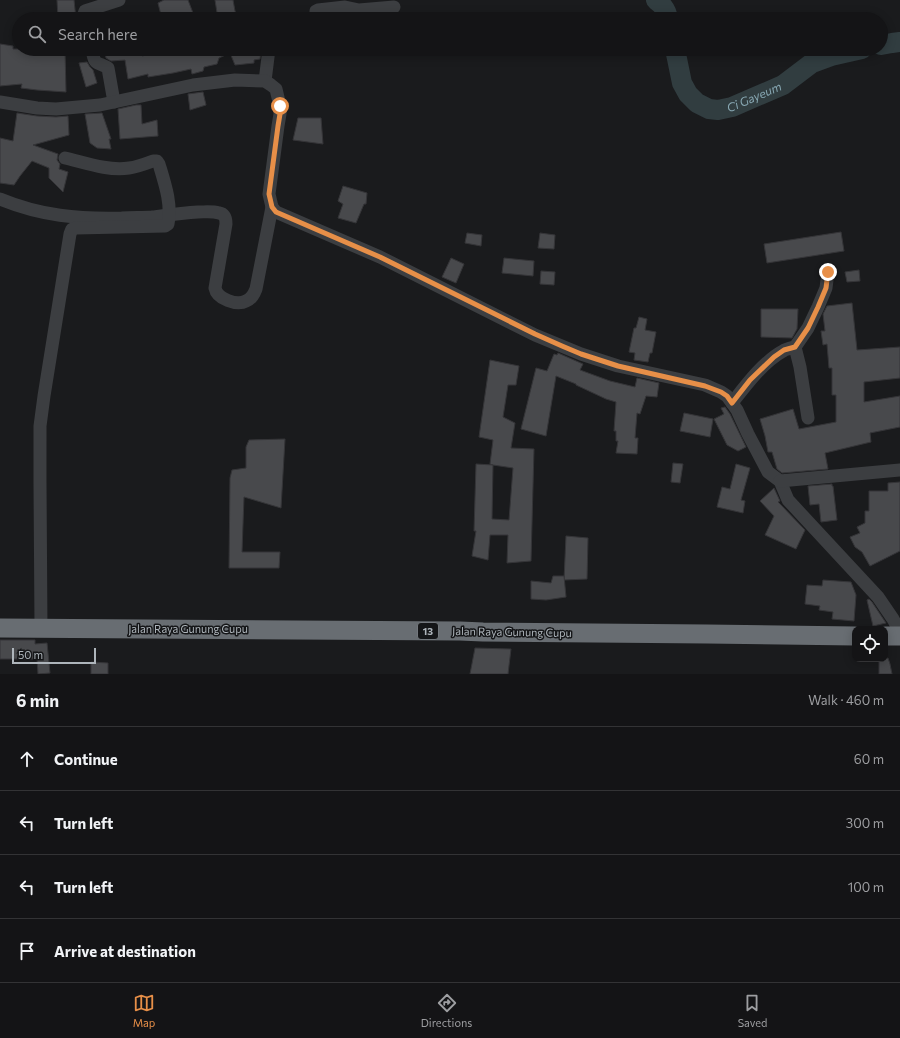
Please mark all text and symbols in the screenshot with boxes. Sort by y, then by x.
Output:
search box [12,12,888,56]
icon: search [26,23,48,45]
text: Search here [58,25,137,43]
water label: Ci Gayeum [726,79,783,114]
route start [271,97,289,115]
route end [819,263,837,281]
street label: Jalan Raya Gunung Cupu [128,622,248,636]
road number: 13 [418,623,438,639]
street label: Jalan Raya Gunung Cupu [452,624,572,640]
map controls [852,626,888,662]
button: locate [852,626,888,662]
scale bar [12,646,96,665]
text: 50 m [18,648,43,661]
text: 6 min [16,690,59,711]
text: Walk · 460 m [808,692,884,708]
icon: ahead [16,748,38,770]
text: Continue [54,750,118,768]
text: 60 m [854,751,884,767]
icon: left [16,812,38,834]
text: Turn left [54,814,113,832]
text: 300 m [846,815,884,831]
icon: left [16,876,38,898]
text: Turn left [54,878,113,896]
text: 100 m [848,879,884,895]
icon: arrive [16,940,38,962]
text: Arrive at destination [54,942,196,960]
tab: Map [133,992,155,1029]
tab: Directions [421,992,472,1029]
tab: Saved [738,992,767,1029]

